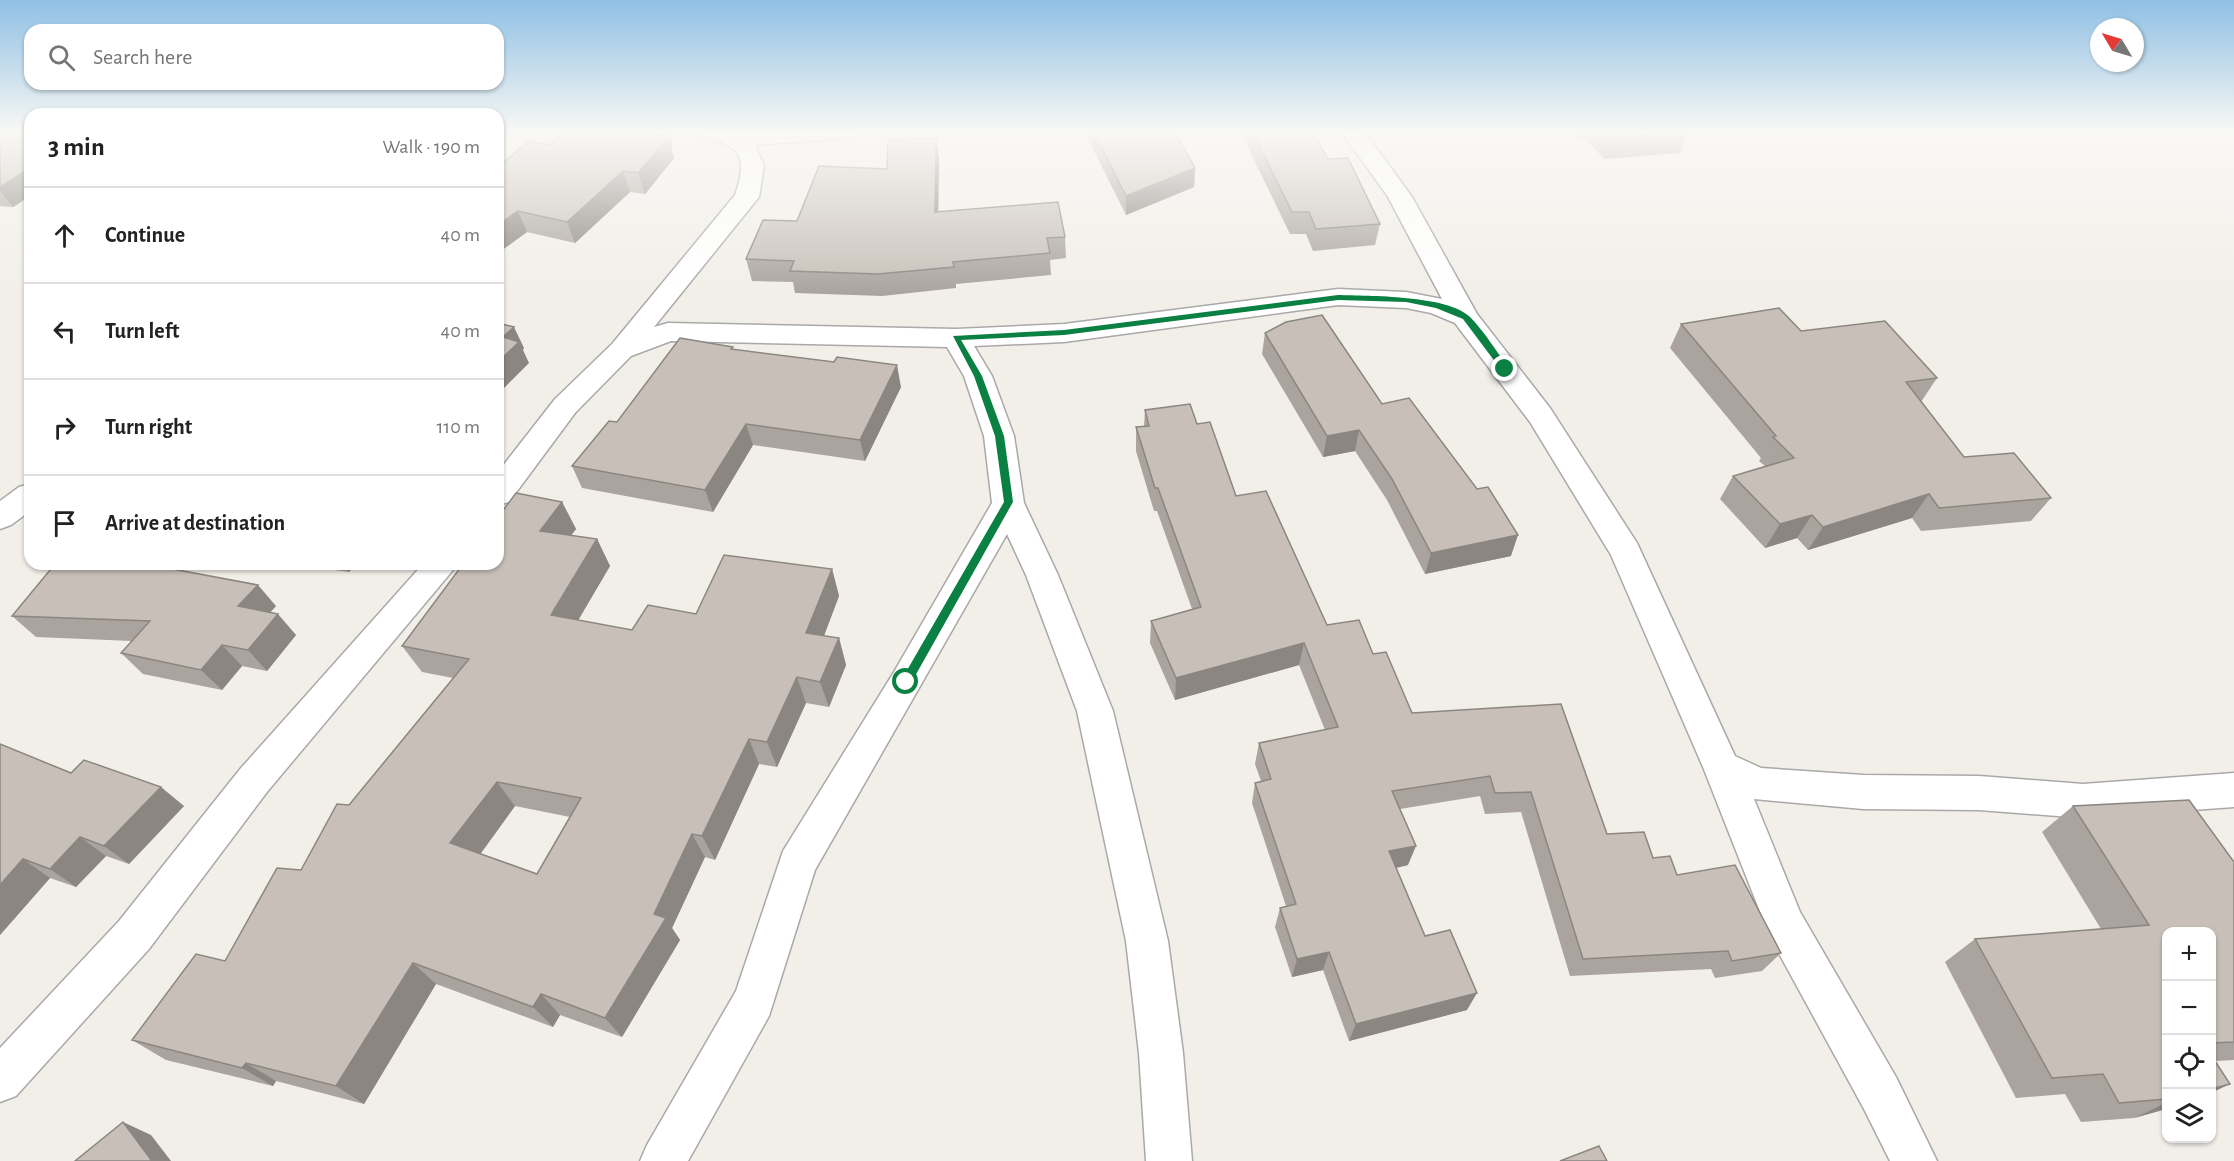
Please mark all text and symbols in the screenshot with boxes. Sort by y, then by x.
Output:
north arrow [2090,18,2144,72]
search box [24,24,504,90]
icon: search [45,41,78,74]
text: Search here [93,46,192,68]
text: 3 min [48,134,105,160]
text: Walk · 190 m [383,137,480,157]
icon: ahead [48,219,81,252]
text: Continue [105,224,185,246]
text: 40 m [441,225,480,245]
icon: left [48,315,81,348]
text: Turn left [105,320,179,342]
text: 40 m [441,321,480,341]
route end [1491,355,1517,381]
icon: right [48,411,81,444]
text: Turn right [105,416,192,438]
text: 110 m [436,417,480,437]
icon: arrive [48,507,81,540]
text: Arrive at destination [105,512,285,534]
route start [892,668,918,694]
map controls [2162,927,2216,1143]
button: + [2162,927,2216,981]
button: − [2162,981,2216,1035]
button: locate [2162,1035,2216,1089]
button: layers [2162,1089,2216,1143]

